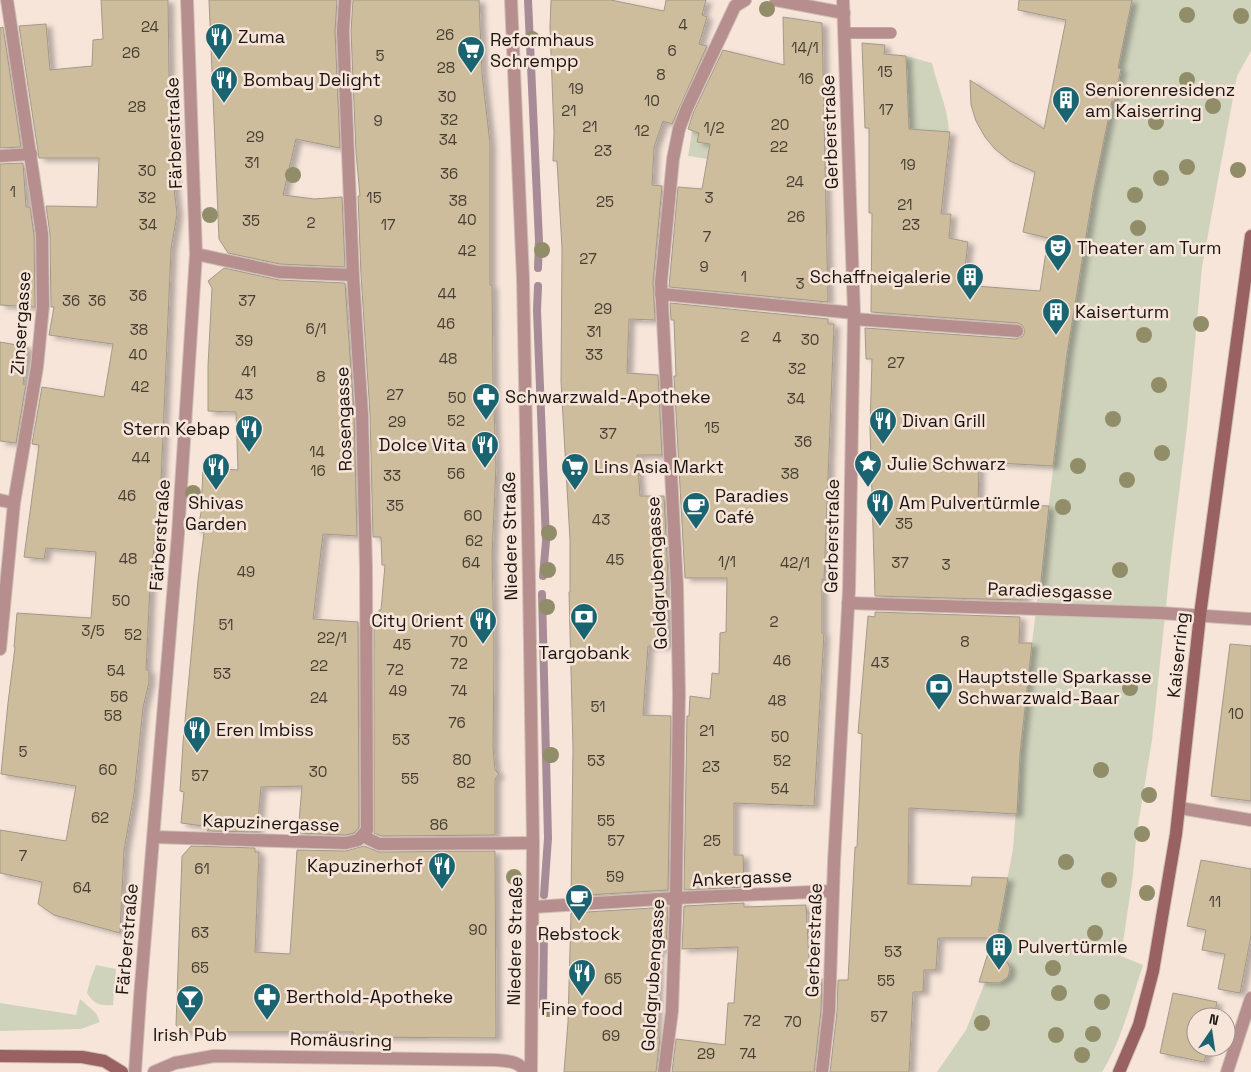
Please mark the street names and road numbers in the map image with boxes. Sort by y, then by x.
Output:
street label: Gerberstraße [816,74,843,190]
street label: Färberstraße [160,77,187,189]
street label: Zinsergasse [5,270,36,376]
street label: Rosengasse [330,366,357,472]
street label: Niedere Straße [497,471,522,601]
street label: Färberstraße [144,478,175,592]
street label: Gerberstraße [819,479,844,593]
street label: Goldgrubengasse [641,496,672,650]
street label: Paradiesgasse [987,577,1113,604]
street label: Kaiserring [1162,611,1193,699]
street label: Kapuzinergasse [202,809,340,836]
street label: Ankergasse [691,863,793,892]
street label: Niedere Straße [502,876,527,1006]
street label: Färberstraße [110,882,143,996]
street label: Gerberstraße [800,882,827,998]
street label: Goldgrubengasse [636,898,669,1052]
street label: Romäusring [290,1027,392,1052]

